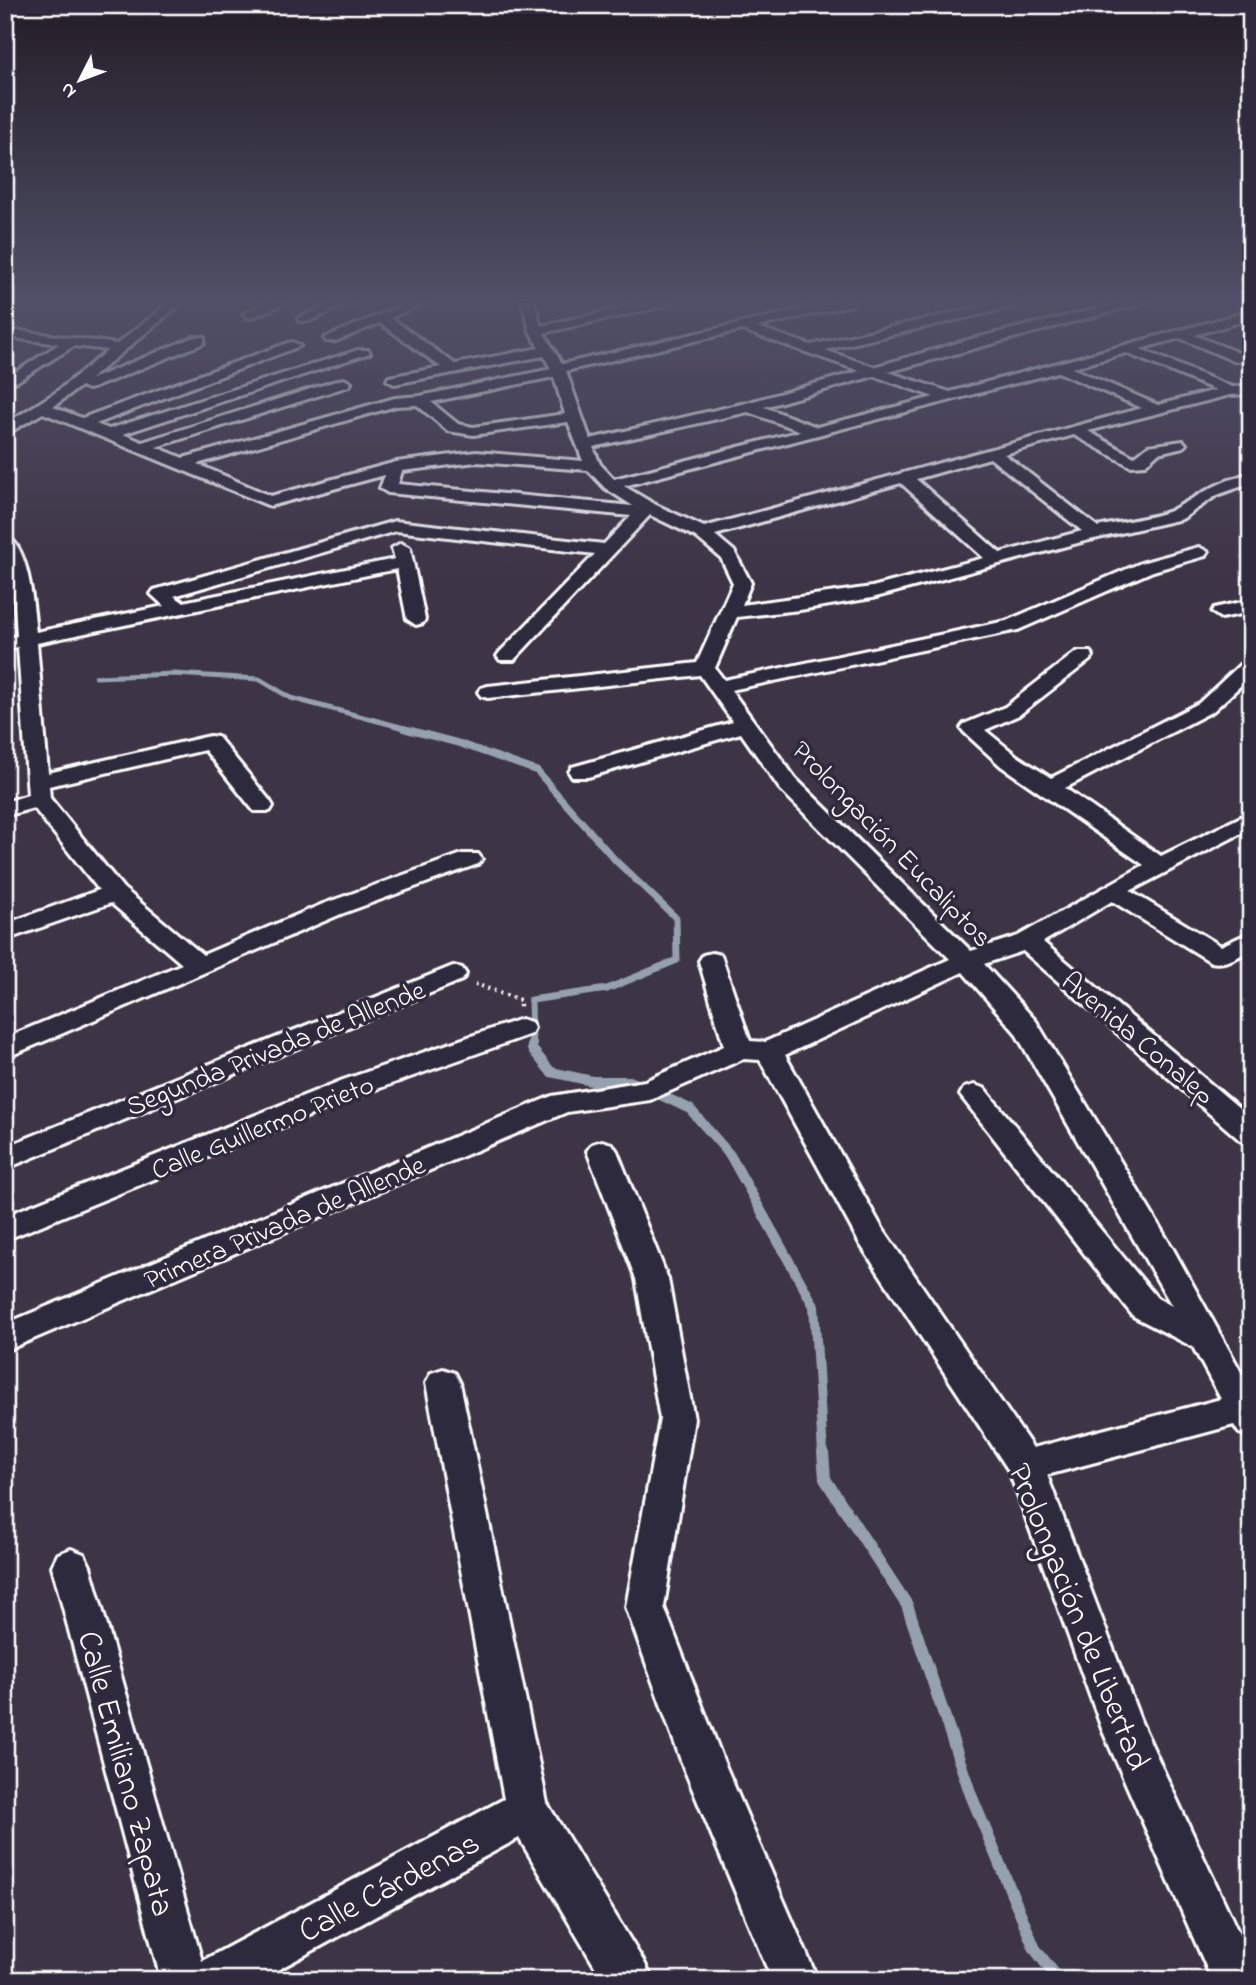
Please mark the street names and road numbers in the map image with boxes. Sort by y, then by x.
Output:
street label: Prolongación Eucaliptos [780,733,1000,958]
street label: Avenida Conalep [1051,963,1223,1116]
street label: Segunda Privada de Allende [121,971,432,1129]
street label: Calle Guillermo Prieto [146,1066,381,1193]
street label: Primera Privada de Allende [138,1146,433,1302]
street label: Prolongación de Libertad [994,1457,1161,1778]
street label: Calle Emiliano Zapata [63,1626,185,1922]
street label: Calle Cárdenas [291,1821,489,1957]

